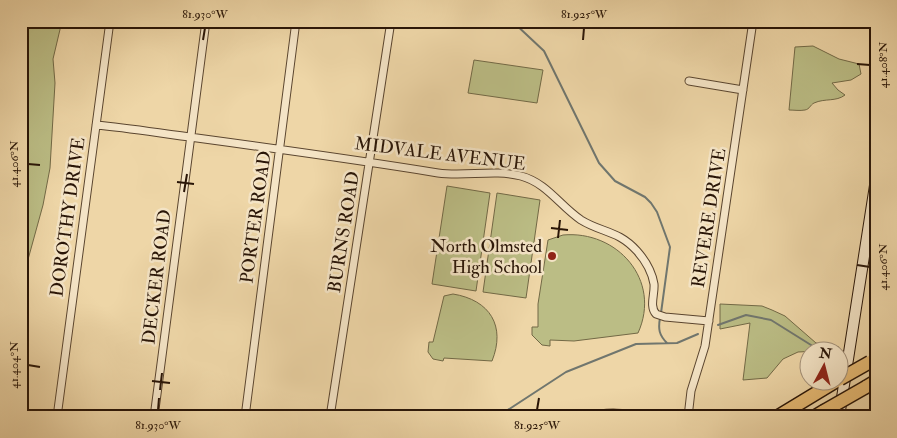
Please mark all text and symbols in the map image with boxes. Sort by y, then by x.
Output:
text: 81.930°W [182,7,229,22]
text: 81.925°W [561,7,608,22]
text: 41.408°N [876,42,891,88]
street label: MIDVALE AVENUE [353,132,527,176]
street label: DOROTHY DRIVE [45,136,91,298]
text: 41.406°N [7,140,22,187]
street label: REVERE DRIVE [687,146,731,290]
street label: PORTER ROAD [235,149,277,285]
street label: BURNS ROAD [323,170,365,294]
street label: DECKER ROAD [137,208,177,346]
place label: North Olmsted High School [430,235,542,279]
text: 41.406°N [876,243,891,290]
marker: North Olmsted High School [546,250,558,262]
north arrow [800,340,850,390]
text: 41.404°N [7,341,22,389]
text: N [817,344,833,363]
text: 81.930°W [135,418,182,433]
text: 81.925°W [514,418,561,433]

